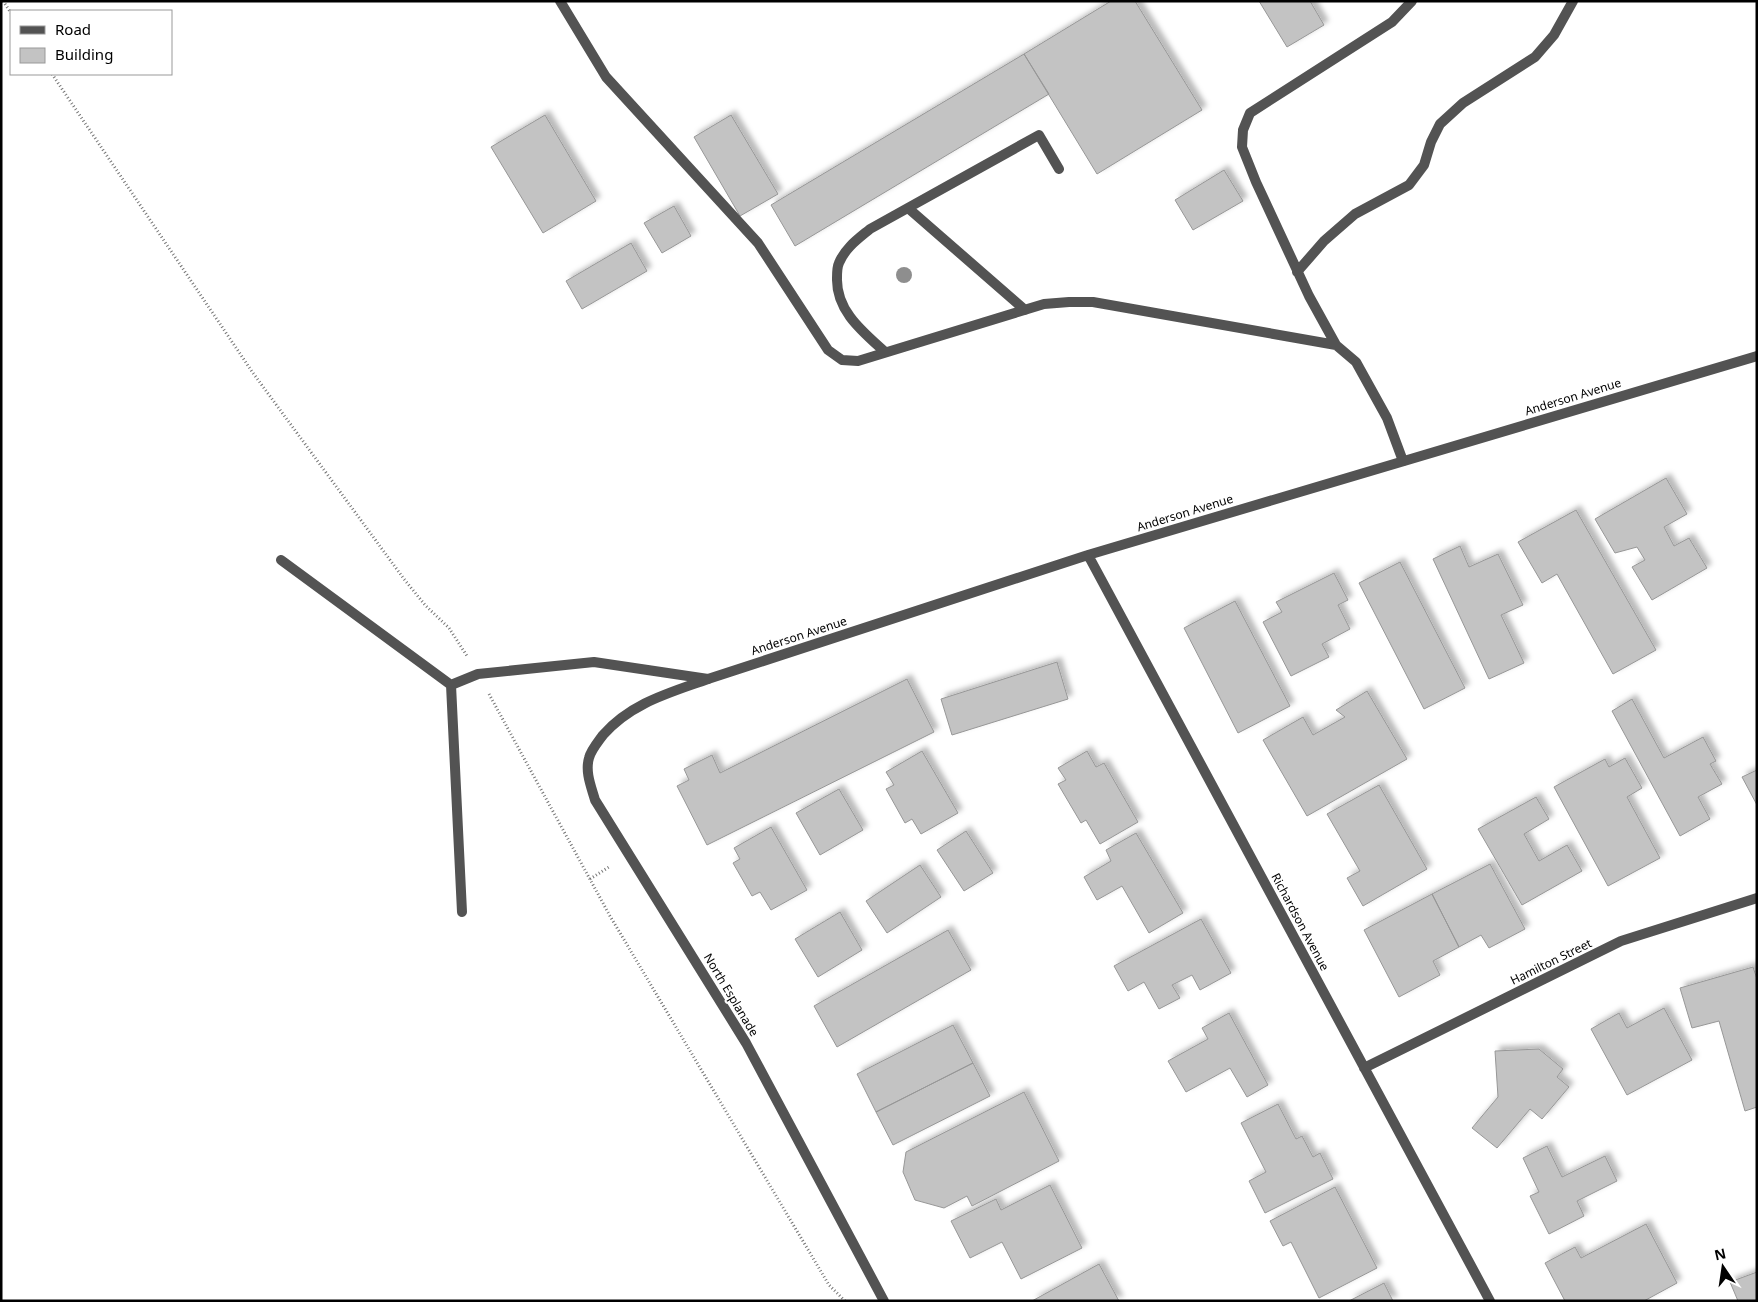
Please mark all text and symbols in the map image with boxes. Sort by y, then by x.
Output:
legend [10,10,172,75]
text: Road [55,19,91,39]
text: Building [55,44,113,64]
street label: Anderson Avenue [1523,374,1623,419]
street label: Anderson Avenue [1135,490,1235,535]
street label: Anderson Avenue [749,612,849,659]
street label: Richardson Avenue [1268,870,1333,974]
street label: Hamilton Street [1507,934,1595,989]
street label: North Esplanade [700,950,763,1040]
north arrow [1698,1242,1748,1292]
text: N [1712,1243,1728,1264]

